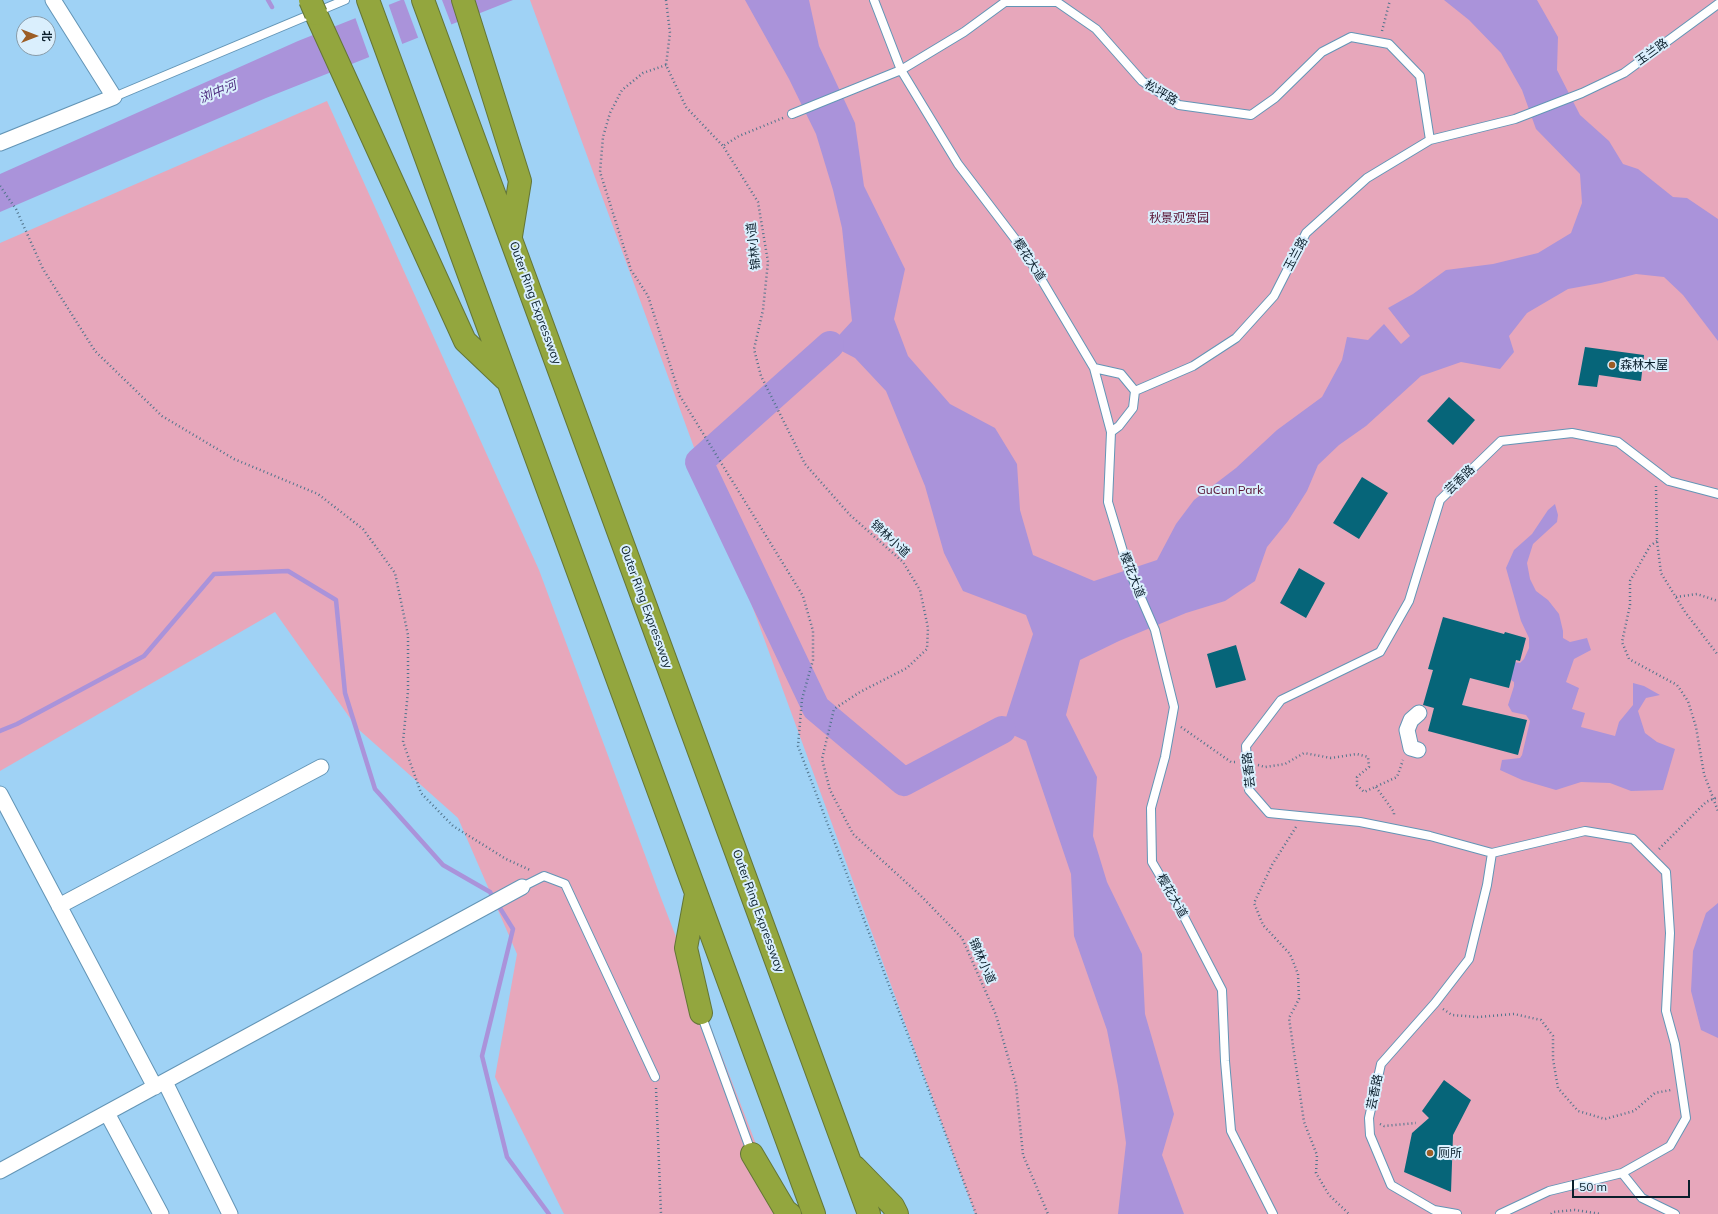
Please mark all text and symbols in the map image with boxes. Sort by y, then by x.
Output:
north arrow [16,16,56,56]
text: 北 [40,31,54,42]
street label: 玉兰路 [1633,36,1671,68]
water label: 浏中河 [197,77,239,107]
street label: 松坪路 [1142,78,1180,108]
park label: 秋景观赏园 [1149,211,1209,225]
street label: 锦林小道 [744,221,764,271]
street label: 玉兰路 [1281,235,1311,273]
street label: 樱花大道 [1010,236,1048,284]
street label: Outer Ring Expressway [506,239,564,367]
place label: 森林木屋 [1620,358,1668,372]
marker: 森林木屋 [1607,360,1617,370]
street label: 芸香路 [1442,462,1478,498]
park label: GuCun Park [1197,483,1263,497]
street label: 锦林小道 [868,517,912,561]
street label: Outer Ring Expressway [617,543,675,671]
street label: 樱花大道 [1117,550,1147,600]
street label: 芸香路 [1240,751,1258,789]
street label: Outer Ring Expressway [729,847,787,975]
street label: 樱花大道 [1154,872,1190,920]
street label: 锦林小道 [966,936,998,986]
street label: 芸香路 [1364,1073,1386,1111]
place label: 厕所 [1438,1146,1462,1160]
marker: 厕所 [1425,1148,1435,1158]
scale bar [1574,1172,1692,1198]
text: 50 m [1579,1179,1607,1194]

